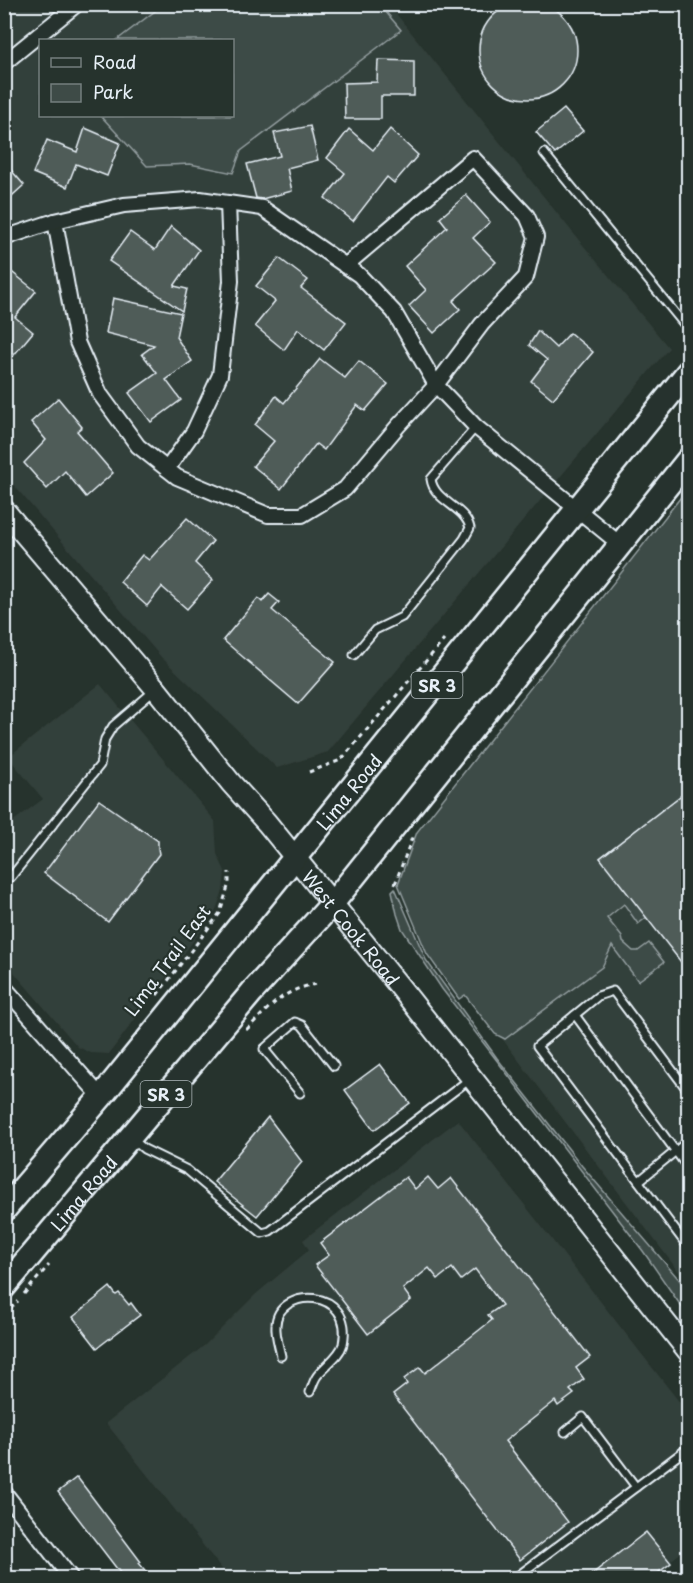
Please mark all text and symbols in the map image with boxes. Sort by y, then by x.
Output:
legend [39,39,234,117]
text: Road [93,48,137,75]
text: Park [93,78,133,105]
road number: SR 3 [412,672,462,698]
street label: Lima Road [309,748,388,835]
street label: West Cook Road [296,864,407,991]
street label: Lima Trail East [117,899,217,1021]
road number: SR 3 [140,1081,192,1107]
street label: Lima Road [43,1149,123,1237]

